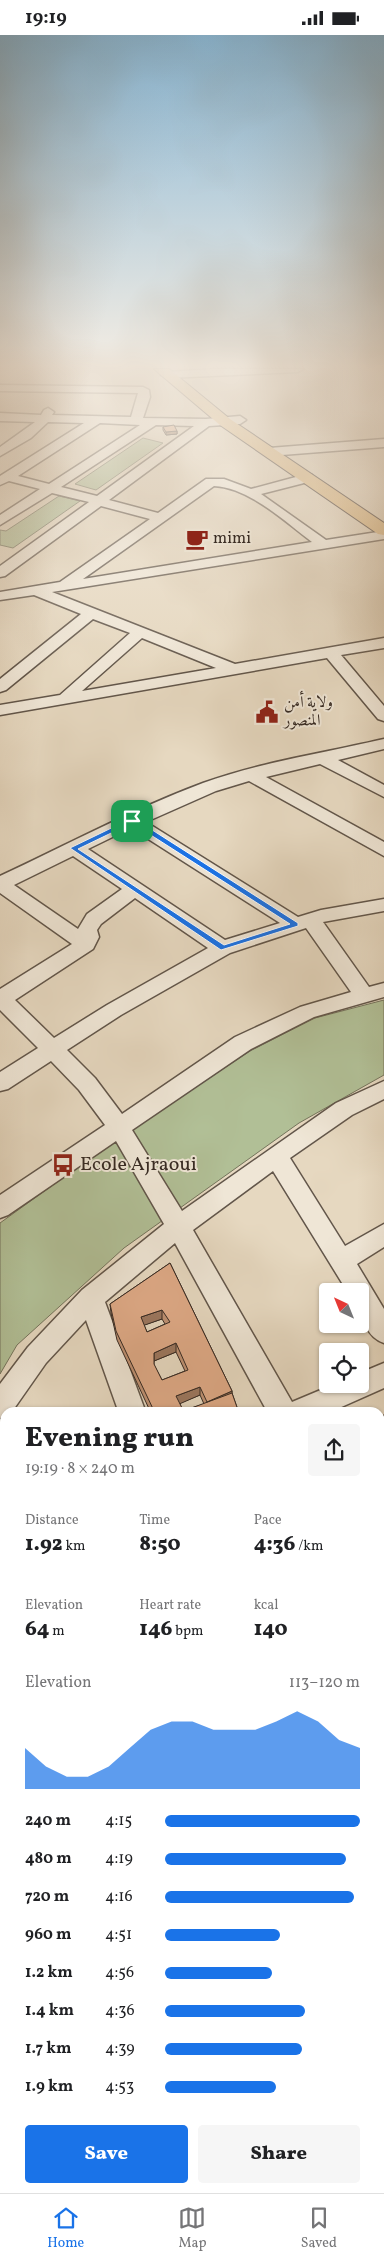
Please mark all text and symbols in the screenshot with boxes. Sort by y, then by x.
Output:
text: 19:19 [25,5,67,31]
cafe icon: mimi [184,526,210,552]
place label: mimi [213,528,251,550]
place label: ولاية أمن المنصور [282,690,333,732]
public building icon: ولاية أمن المنصور [254,699,280,725]
pin [111,800,153,842]
icon: arrive [118,807,146,835]
place label: Ecole Ajraoui [80,1151,197,1179]
bus stop icon: Ecole Ajraoui [50,1152,76,1178]
north arrow [319,1283,369,1333]
map controls [319,1283,369,1393]
button: locate [319,1343,369,1393]
text: Evening run [25,1419,194,1458]
button: share [308,1424,360,1476]
text: 19:19 · 8 × 240 m [25,1458,135,1480]
text: Distance [25,1511,79,1530]
text: Time [139,1511,170,1530]
text: Pace [254,1511,282,1530]
text: 1.92 [25,1530,63,1559]
text: 8:50 [139,1530,181,1559]
text: 4:36 [254,1530,295,1559]
text: km [63,1537,85,1556]
text: /km [295,1537,323,1556]
text: Elevation [25,1596,83,1615]
text: Heart rate [139,1596,201,1615]
text: kcal [254,1596,279,1615]
text: 64 [25,1615,49,1644]
text: 146 [139,1615,172,1644]
text: 140 [254,1615,288,1644]
text: m [49,1622,65,1641]
text: bpm [172,1622,203,1641]
text: Elevation [25,1672,92,1694]
text: 113–120 m [289,1672,360,1694]
text: 240 m [25,1810,71,1832]
text: 4:15 [105,1810,132,1832]
text: 480 m [25,1848,72,1870]
text: 4:19 [105,1848,133,1870]
text: 720 m [25,1886,69,1908]
text: 4:16 [105,1886,133,1908]
text: 960 m [25,1924,71,1946]
text: 4:51 [105,1924,132,1946]
text: 1.2 km [25,1962,73,1984]
text: 4:56 [105,1962,134,1984]
text: 1.4 km [25,2000,74,2022]
text: 4:36 [105,2000,135,2022]
text: 1.7 km [25,2038,72,2060]
text: 4:39 [105,2038,135,2060]
text: 1.9 km [25,2076,73,2098]
text: 4:53 [105,2076,134,2098]
button: Save [25,2125,188,2183]
button: Share [198,2125,360,2183]
tab: Home [47,2204,84,2253]
tab: Map [178,2204,206,2253]
tab: Saved [301,2204,337,2253]

